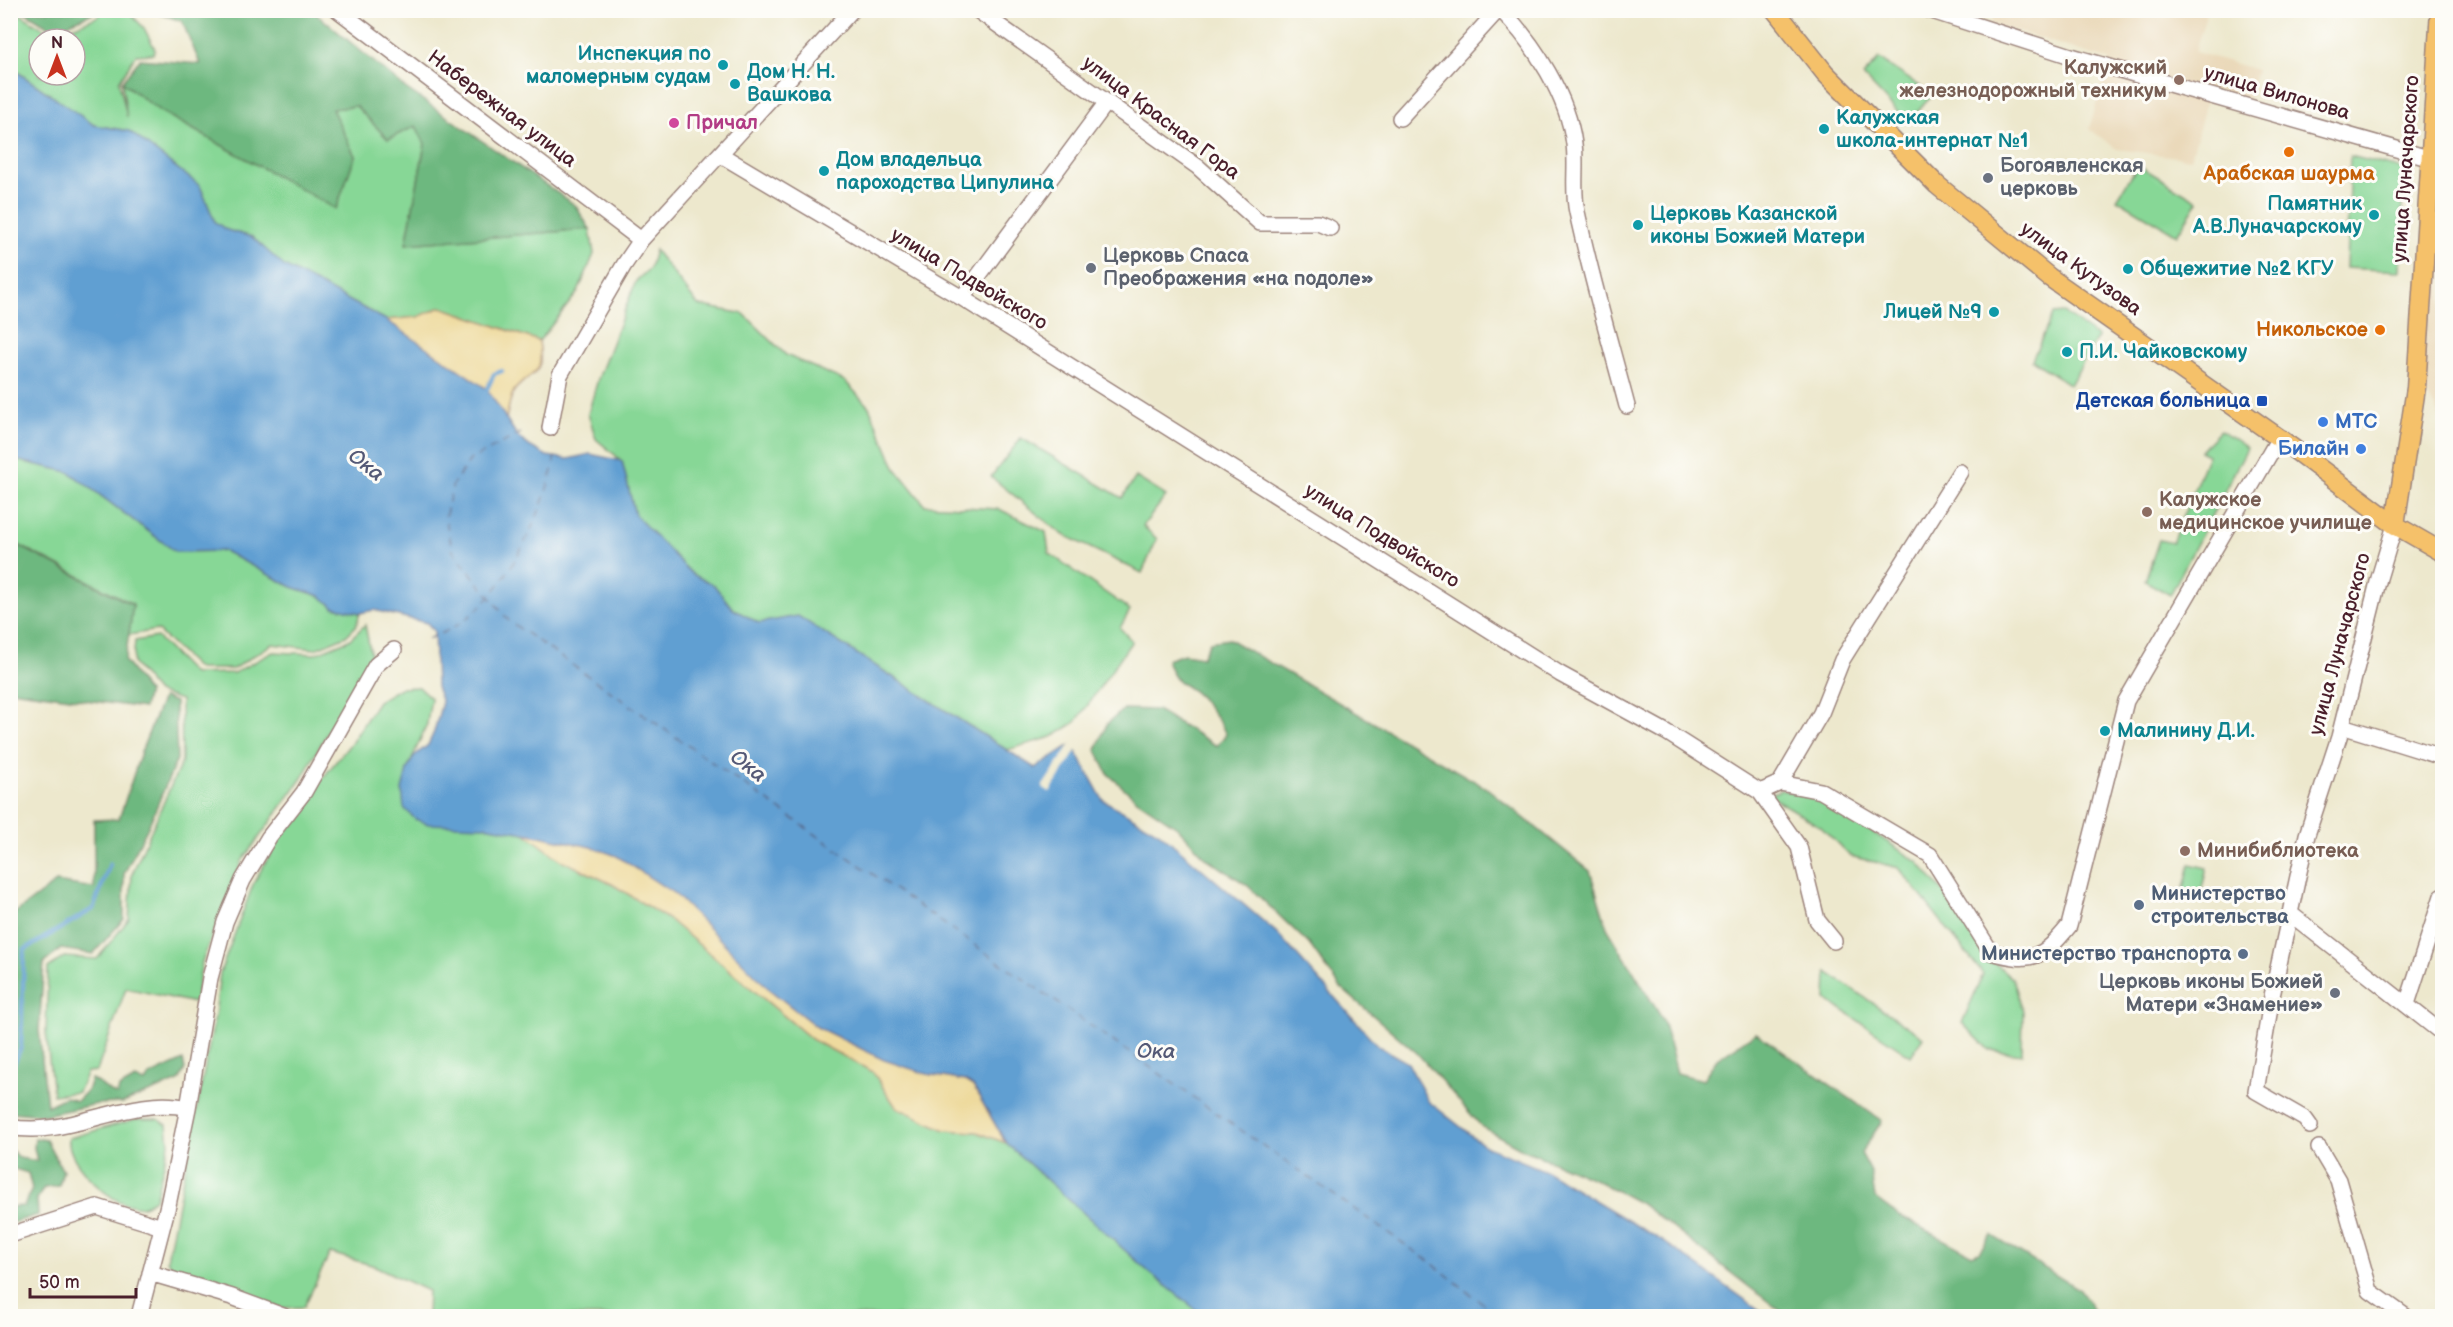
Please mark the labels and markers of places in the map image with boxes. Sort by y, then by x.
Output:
place label: Инспекция по маломерным судам [526,42,711,89]
place label: Калужский железнодорожный техникум [1900,56,2167,103]
marker: Инспекция по маломерным судам [716,58,730,72]
place label: Дом Н. Н. Вашкова [747,60,835,107]
marker: Калужский железнодорожный техникум [2172,73,2186,87]
marker: Дом Н. Н. Вашкова [728,77,742,91]
place label: Калужская школа-интернат №1 [1836,106,2028,153]
place label: Причал [686,111,758,135]
marker: Причал [667,116,681,130]
marker: Калужская школа-интернат №1 [1817,122,1831,136]
marker: Арабская шаурма [2282,145,2296,159]
place label: Дом владельца пароходства Ципулина [836,148,1054,195]
place label: Богоявленская церковь [2000,154,2144,201]
place label: Арабская шаурма [2202,162,2375,186]
marker: Дом владельца пароходства Ципулина [817,164,831,178]
marker: Богоявленская церковь [1981,171,1995,185]
place label: Памятник А.В.Луначарскому [2192,192,2362,239]
place label: Церковь Казанской иконы Божией Матери [1650,202,1865,249]
marker: Памятник А.В.Луначарскому [2367,208,2381,222]
marker: Церковь Казанской иконы Божией Матери [1631,218,1645,232]
place label: Церковь Спаса Преображения «на подоле» [1103,244,1374,291]
place label: Общежитие №2 КГУ [2140,257,2334,281]
marker: Церковь Спаса Преображения «на подоле» [1084,261,1098,275]
marker: Общежитие №2 КГУ [2121,262,2135,276]
place label: Лицей №9 [1882,300,1982,324]
marker: Лицей №9 [1987,305,2001,319]
place label: Никольское [2256,318,2368,342]
marker: Никольское [2373,323,2387,337]
place label: П.И. Чайковскому [2079,340,2248,364]
marker: П.И. Чайковскому [2060,345,2074,359]
place label: Детская больница [2076,389,2250,413]
marker: Детская больница [2255,394,2269,408]
place label: МТС [2335,410,2377,434]
marker: МТС [2316,415,2330,429]
place label: Билайн [2278,437,2349,461]
marker: Билайн [2354,442,2368,456]
place label: Калужское медицинское училище [2159,488,2372,535]
marker: Калужское медицинское училище [2140,505,2154,519]
place label: Малинину Д.И. [2117,719,2255,743]
marker: Малинину Д.И. [2098,724,2112,738]
place label: Минибиблиотека [2197,839,2359,863]
marker: Минибиблиотека [2178,844,2192,858]
place label: Министерство строительства [2151,882,2289,929]
marker: Министерство строительства [2132,898,2146,912]
place label: Министерство транспорта [1981,942,2231,966]
marker: Министерство транспорта [2236,947,2250,961]
place label: Церковь иконы Божией Матери «Знамение» [2099,970,2323,1017]
marker: Церковь иконы Божией Матери «Знамение» [2328,986,2342,1000]

